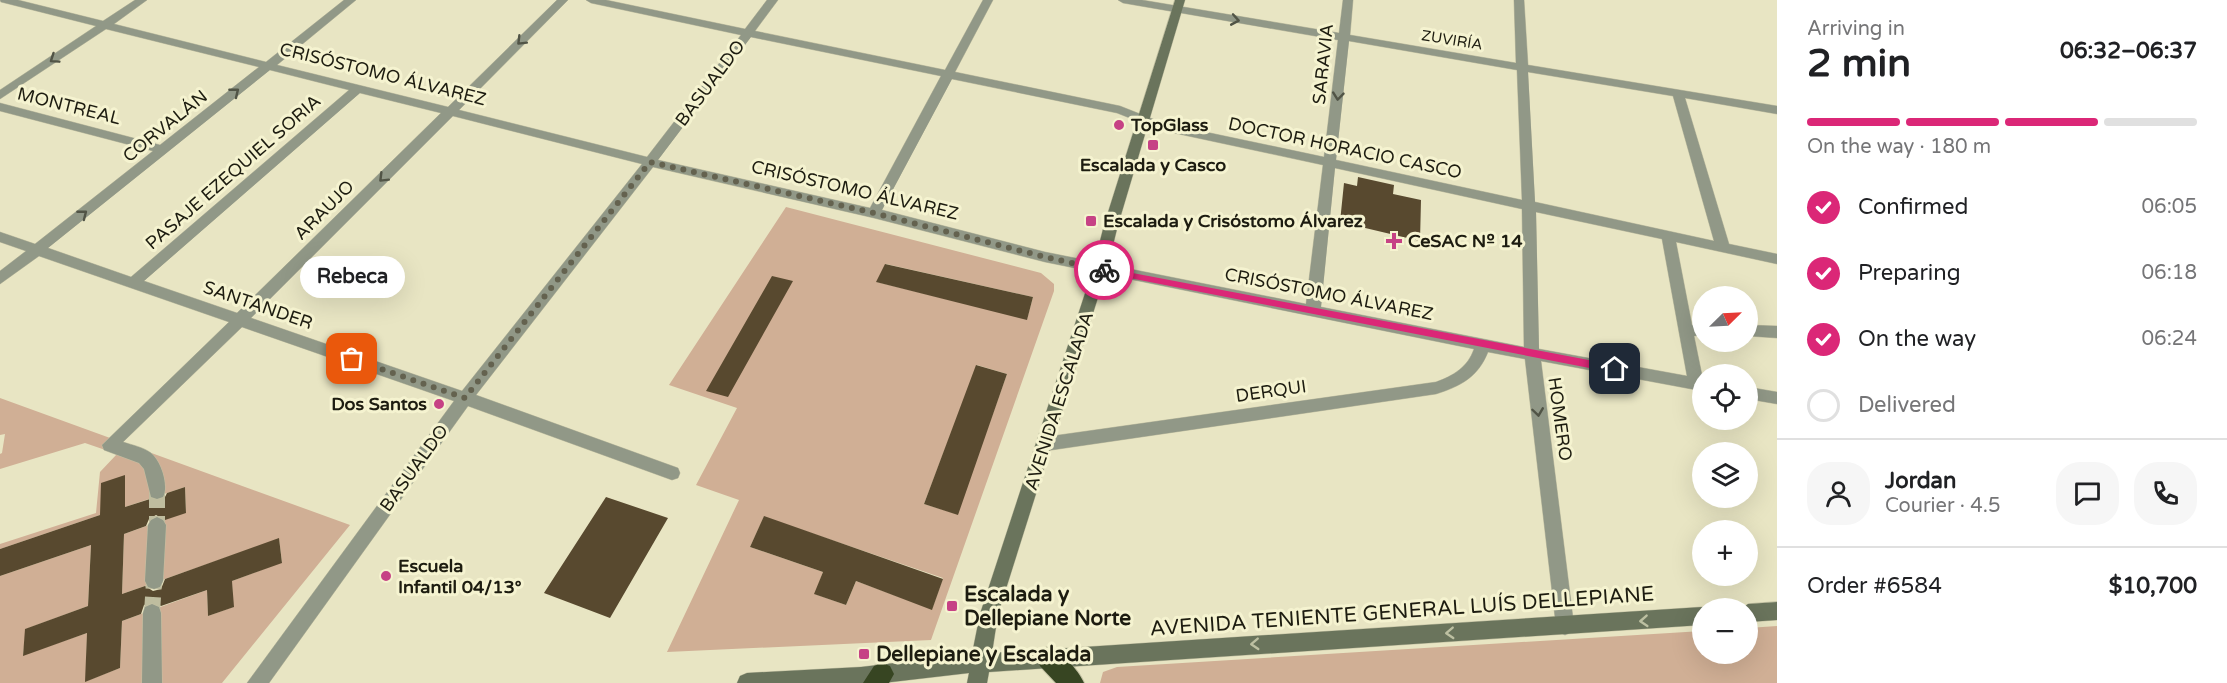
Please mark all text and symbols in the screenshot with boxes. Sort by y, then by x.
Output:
one-way arrow [1230,13,1240,25]
text: Arriving in [1807,17,1905,41]
street label: SARAVIA [1308,23,1338,105]
street label: ZUVIRÍA [1420,26,1484,54]
one-way arrow [518,34,528,45]
street label: BASUALDO [670,36,750,130]
street label: CRISÓSTOMO ÁLVAREZ [277,38,489,110]
text: 06:32–06:37 [2060,38,2197,64]
text: 2 min [1807,40,1911,87]
one-way arrow [49,52,60,63]
street label: MONTREAL [15,83,123,130]
street label: CORVALÁN [118,85,212,167]
one-way arrow [229,89,240,100]
street label: PASAJE EZEQUIEL SORIA [141,90,325,254]
one-way arrow [1332,92,1344,101]
street label: DOCTOR HORACIO CASCO [1226,112,1464,184]
place label: TopGlass [1130,114,1209,136]
marker: TopGlass [1112,118,1126,132]
text: On the way · 180 m [1807,135,1991,159]
marker: Escalada y Casco [1146,138,1160,152]
place label: Escalada y Casco [1080,154,1226,176]
street label: CRISÓSTOMO ÁLVAREZ [749,155,961,225]
one-way arrow [379,171,390,182]
street label: ARAUJO [289,175,359,245]
icon: check [1807,191,1840,224]
text: Confirmed [1858,194,1968,220]
text: 06:05 [2142,195,2197,219]
one-way arrow [76,210,87,221]
place label: Escalada y Crisóstomo Álvarez [1103,210,1363,232]
marker: Escalada y Crisóstomo Álvarez [1084,214,1098,228]
place label: CeSAC Nº 14 [1408,230,1523,252]
marker: CeSAC Nº 14 [1385,232,1403,250]
courier [1074,240,1134,300]
icon: bike [1088,254,1121,287]
callout: Rebeca [300,257,404,299]
icon: check [1807,257,1840,290]
text: Preparing [1858,260,1961,286]
text: 06:18 [2142,261,2197,285]
street label: CRISÓSTOMO ÁLVAREZ [1223,263,1435,325]
text: Rebeca [317,265,388,289]
street label: SANTANDER [200,276,316,334]
north arrow [1692,286,1758,352]
map controls [1692,286,1758,664]
street label: AVENIDA ESCALADA [1020,309,1098,493]
icon: check [1807,323,1840,356]
text: On the way [1858,326,1976,352]
text: 06:24 [2142,327,2197,351]
pin [326,333,377,384]
icon: bag [335,342,368,375]
pin [1589,343,1640,394]
icon: home [1598,352,1631,385]
button: locate [1692,364,1758,430]
street label: DERQUI [1234,375,1308,407]
street label: HOMERO [1543,376,1577,462]
text: Delivered [1858,392,1956,418]
place label: Dos Santos [331,393,427,415]
marker: Dos Santos [432,397,446,411]
one-way arrow [1532,407,1544,416]
street label: BASUALDO [375,420,453,516]
button: layers [1692,442,1758,508]
button: person [1807,462,1870,525]
button: chat [2056,462,2119,525]
button: phone [2134,462,2197,525]
text: Jordan [1885,468,1956,494]
text: Courier · 4.5 [1885,494,2000,518]
button: + [1692,520,1758,586]
place label: Escuela Infantil 04/13° [398,555,522,598]
marker: Escuela Infantil 04/13° [379,569,393,583]
text: Order #6584 [1807,573,1942,599]
text: $10,700 [2109,573,2197,599]
street label: AVENIDA TENIENTE GENERAL LUÍS DELLEPIANE [1149,581,1655,642]
place label: Escalada y Dellepiane Norte [964,582,1131,631]
button: − [1692,598,1758,664]
marker: Escalada y Dellepiane Norte [945,599,959,613]
one-way arrow [1640,614,1649,627]
one-way arrow [1445,626,1454,639]
one-way arrow [1250,637,1259,650]
place label: Dellepiane y Escalada [876,642,1091,667]
marker: Dellepiane y Escalada [857,647,871,661]

